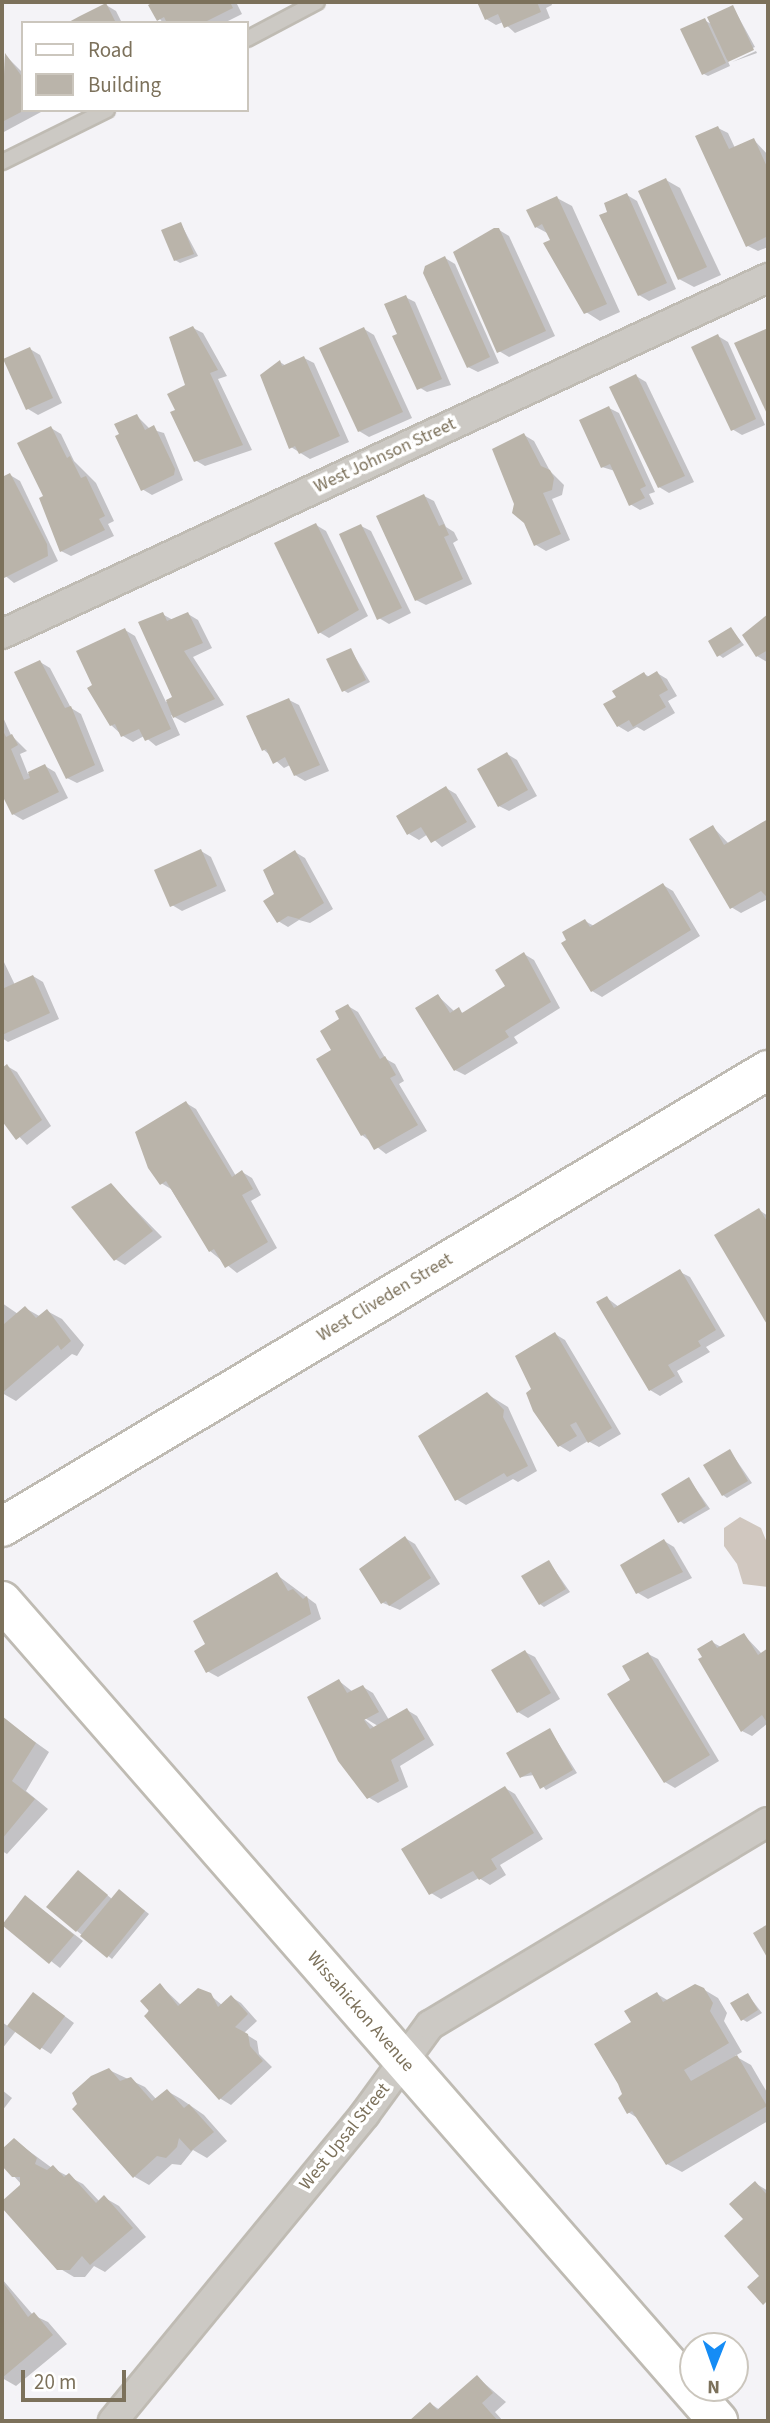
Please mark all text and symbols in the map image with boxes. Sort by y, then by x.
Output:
legend [21,21,248,112]
text: Road [88,35,133,65]
text: Building [88,70,161,100]
street label: West Johnson Street [311,414,459,498]
street label: West Cliveden Street [313,1249,457,1347]
street label: Wissahickon Avenue [302,1947,418,2077]
street label: West Upsal Street [295,2079,395,2195]
north arrow [679,2332,749,2402]
scale bar [24,2356,130,2400]
text: 20 m [34,2367,76,2397]
text: N [707,2373,720,2400]

